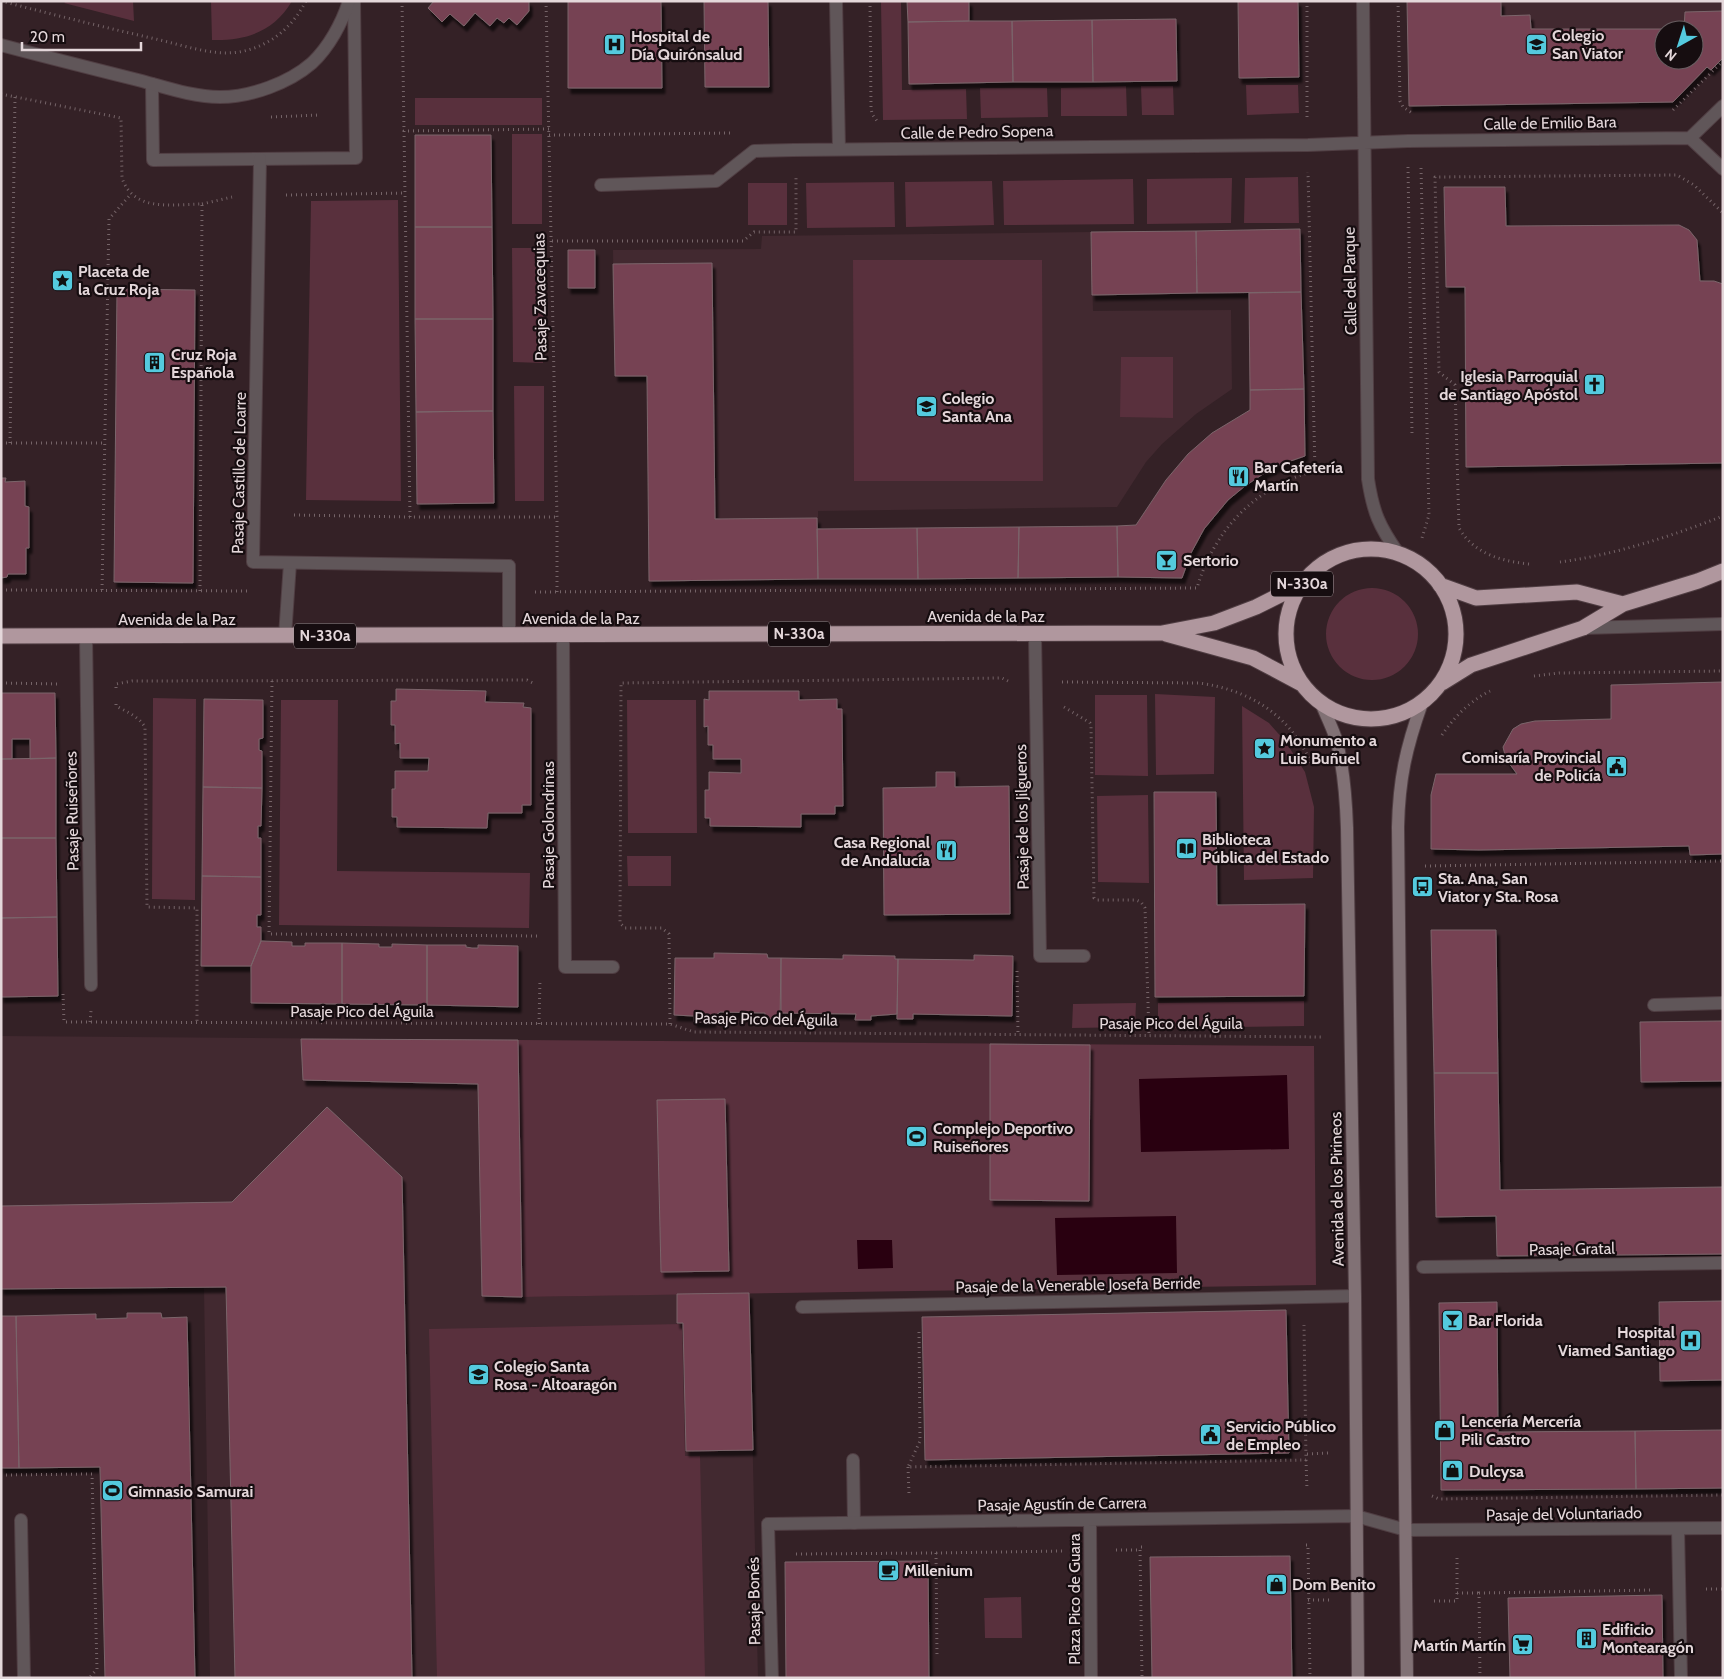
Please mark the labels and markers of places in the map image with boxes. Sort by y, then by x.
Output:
place label: Colegio San Viator [1552,26,1624,63]
place label: Hospital de Día Quirónsalud [631,27,742,64]
school or university icon: Colegio San Viator [1524,32,1548,56]
hospital icon: Hospital de Día Quirónsalud [603,33,627,57]
place label: Placeta de la Cruz Roja [78,262,159,299]
place icon: Placeta de la Cruz Roja [50,268,74,292]
place label: Cruz Roja Española [171,345,237,382]
building icon: Cruz Roja Española [143,351,167,375]
place label: Iglesia Parroquial de Santiago Apóstol [1439,367,1578,404]
church icon: Iglesia Parroquial de Santiago Apóstol [1582,373,1606,397]
place label: Colegio Santa Ana [942,389,1012,426]
school or university icon: Colegio Santa Ana [914,395,938,419]
place label: Bar Cafetería Martín [1254,458,1343,495]
restaurant icon: Bar Cafetería Martín [1226,464,1250,488]
bar icon: Sertorio [1155,548,1179,572]
place label: Sertorio [1183,551,1239,570]
place label: Monumento a Luis Buñuel [1280,731,1377,768]
place icon: Monumento a Luis Buñuel [1252,737,1276,761]
place label: Comisaría Provincial de Policía [1462,748,1601,785]
public building icon: Comisaría Provincial de Policía [1605,754,1629,778]
place label: Biblioteca Pública del Estado [1202,830,1329,867]
place label: Casa Regional de Andalucía [834,833,930,870]
library icon: Biblioteca Pública del Estado [1174,836,1198,860]
restaurant icon: Casa Regional de Andalucía [934,839,958,863]
place label: Sta. Ana, San Viator y Sta. Rosa [1438,869,1559,906]
bus stop icon: Sta. Ana, San Viator y Sta. Rosa [1410,875,1434,899]
place label: Complejo Deportivo Ruiseñores [933,1119,1073,1156]
sports icon: Complejo Deportivo Ruiseñores [905,1125,929,1149]
bar icon: Bar Florida [1440,1308,1464,1332]
place label: Bar Florida [1468,1311,1543,1330]
place label: Hospital Viamed Santiago [1558,1323,1675,1360]
hospital icon: Hospital Viamed Santiago [1679,1329,1703,1353]
place label: Colegio Santa Rosa - Altoaragón [494,1357,617,1394]
school or university icon: Colegio Santa Rosa - Altoaragón [466,1363,490,1387]
place label: Lencería Mercería Pili Castro [1461,1412,1581,1449]
place label: Servicio Público de Empleo [1226,1417,1336,1454]
shop icon: Lencería Mercería Pili Castro [1433,1418,1457,1442]
public building icon: Servicio Público de Empleo [1198,1423,1222,1447]
shop icon: Dulcysa [1441,1459,1465,1483]
place label: Dulcysa [1469,1462,1524,1481]
sports icon: Gimnasio Samurai [100,1479,124,1503]
place label: Gimnasio Samurai [128,1482,253,1501]
cafe icon: Millenium [876,1558,900,1582]
place label: Millenium [904,1561,973,1580]
shop icon: Dom Benito [1264,1572,1288,1596]
place label: Dom Benito [1292,1575,1376,1594]
place label: Edificio Montearagón [1602,1620,1694,1657]
building icon: Edificio Montearagón [1574,1626,1598,1650]
supermarket icon: Martín Martín [1510,1633,1534,1657]
place label: Martín Martín [1413,1636,1506,1655]

